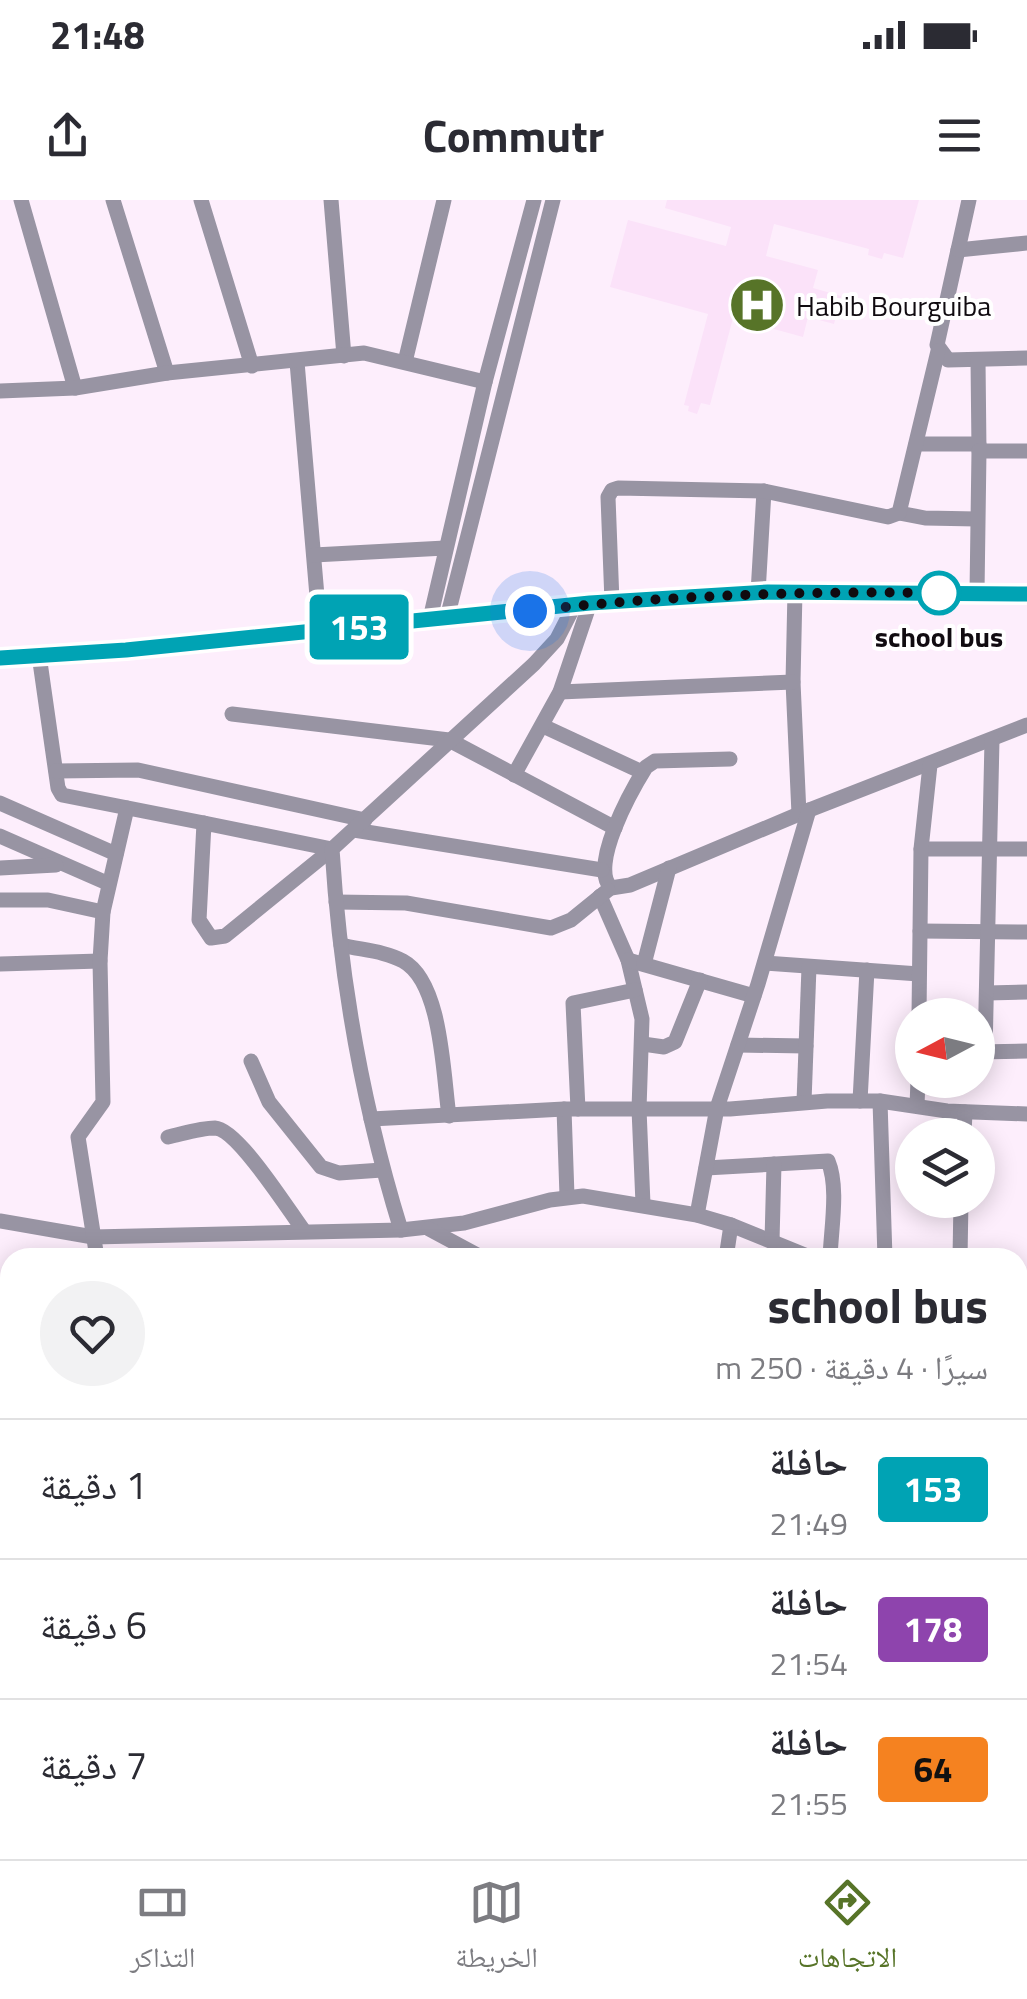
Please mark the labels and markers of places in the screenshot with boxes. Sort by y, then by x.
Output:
hospital icon: Habib Bourguiba [727,275,787,335]
place label: Habib Bourguiba [796,284,991,327]
marker: school bus [918,572,960,614]
place label: school bus [875,615,1003,658]

